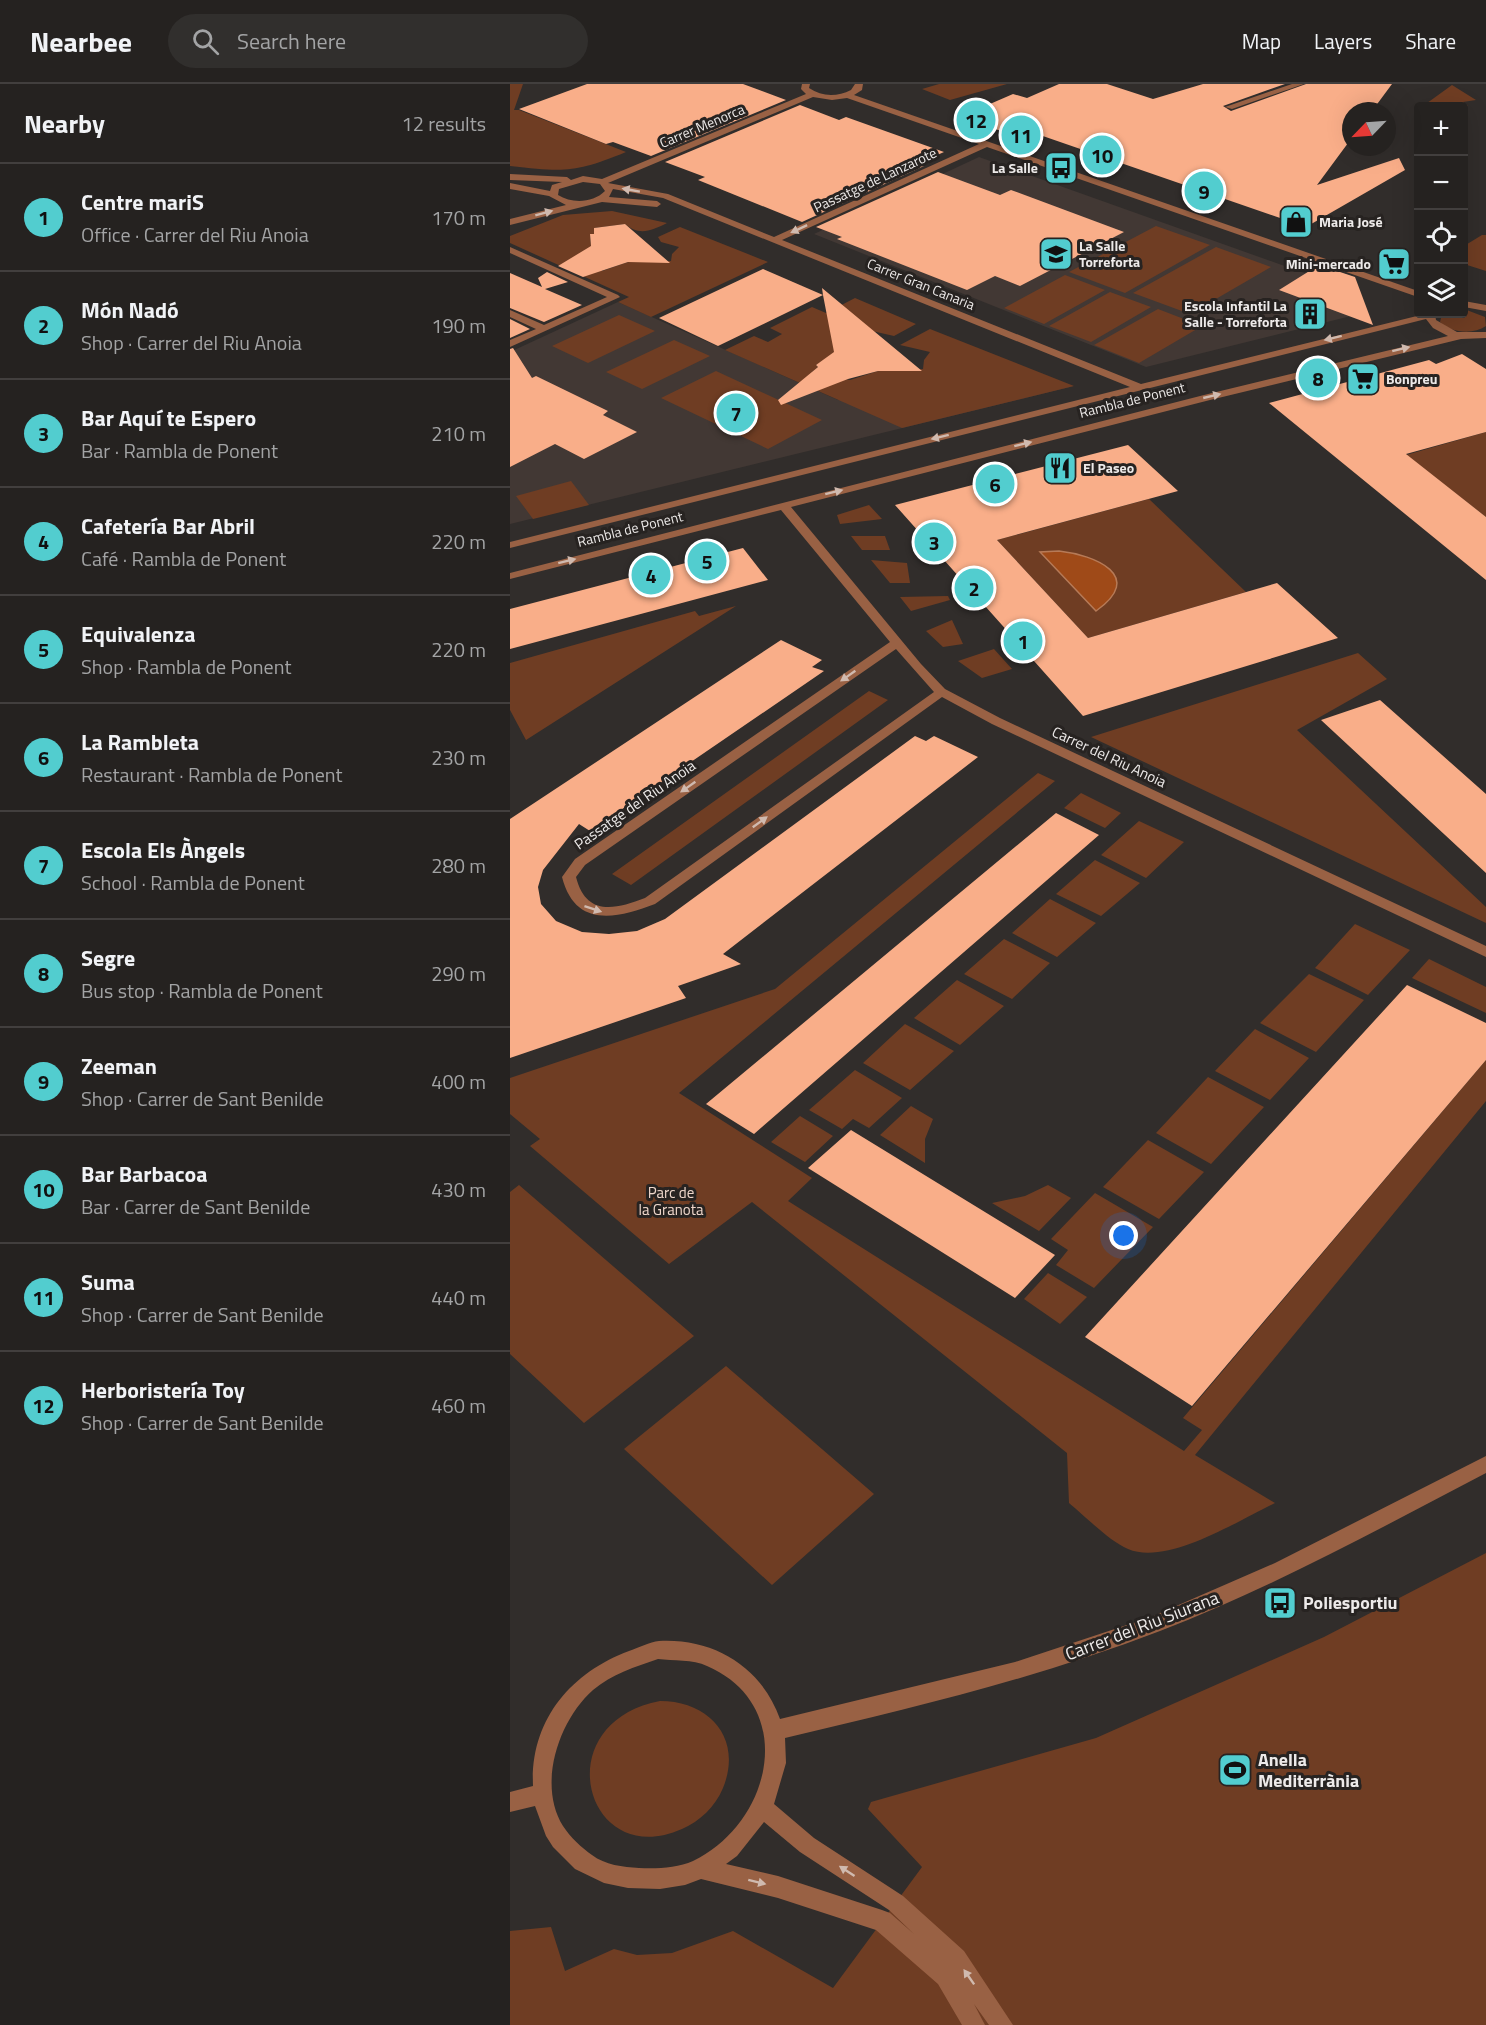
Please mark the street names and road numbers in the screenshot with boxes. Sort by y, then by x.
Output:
street label: Carrer Menorca [656,98,748,153]
street label: Passatge de Lanzarote [810,142,940,217]
street label: Carrer Gran Canaria [864,252,978,315]
street label: Rambla de Ponent [1077,376,1187,423]
street label: Rambla de Ponent [575,505,685,552]
street label: Carrer del Riu Anoia [1048,720,1171,793]
street label: Passatge del Riu Anoia [569,754,700,855]
street label: Carrer del Riu Siurana [1061,1584,1223,1667]

